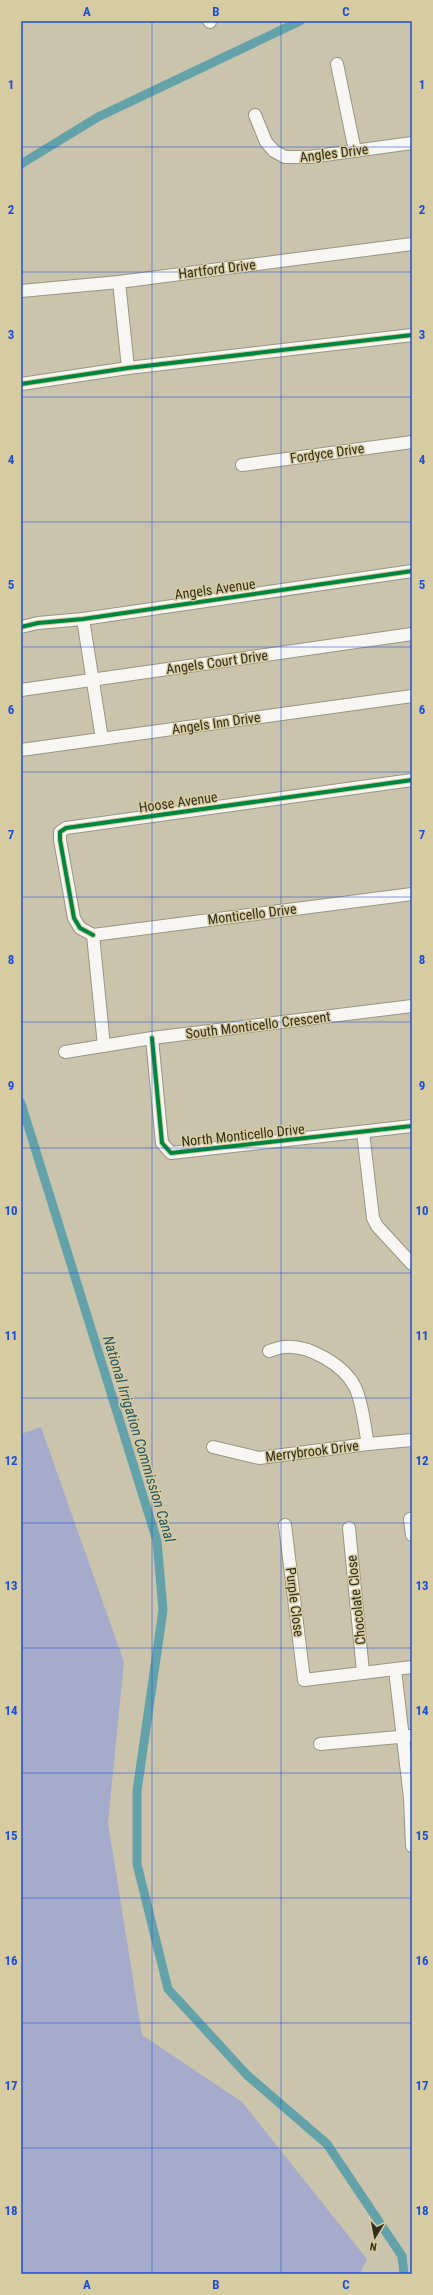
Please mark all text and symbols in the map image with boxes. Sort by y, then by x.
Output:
text: A [83,4,91,19]
text: B [212,4,220,19]
text: C [342,4,350,19]
text: 1 [8,77,14,92]
text: 1 [419,77,425,92]
street label: Angles Drive [299,141,370,165]
text: 2 [8,202,15,217]
text: 2 [419,202,426,217]
street label: Hartford Drive [177,256,257,282]
text: 3 [8,327,14,342]
text: 3 [419,327,425,342]
street label: Fordyce Drive [289,440,365,466]
text: 4 [8,452,15,467]
text: 4 [419,452,426,467]
street label: Angels Avenue [174,575,257,603]
text: 5 [8,577,15,592]
text: 5 [419,577,426,592]
street label: Angels Court Drive [165,647,269,677]
text: 6 [8,702,15,717]
text: 6 [419,702,426,717]
street label: Angels Inn Drive [171,709,262,737]
street label: Hoose Avenue [138,789,219,815]
text: 7 [8,827,15,842]
text: 7 [419,827,426,842]
street label: Monticello Drive [207,901,298,927]
text: 8 [8,952,14,967]
text: 8 [419,952,425,967]
street label: South Monticello Crescent [185,1008,331,1042]
text: 9 [8,1078,14,1093]
text: 9 [419,1078,425,1093]
street label: North Monticello Drive [181,1121,306,1149]
text: 10 [4,1203,18,1218]
text: 10 [415,1203,429,1218]
text: 11 [4,1328,18,1343]
text: 11 [415,1328,429,1343]
water label: National Irrigation Commission Canal [99,1334,179,1545]
street label: Merrybrook Drive [264,1437,360,1465]
text: 12 [4,1453,18,1468]
text: 12 [415,1453,429,1468]
street label: Chocolate Close [343,1554,369,1646]
street label: Purple Close [283,1566,307,1638]
text: 13 [4,1578,18,1593]
text: 13 [415,1578,429,1593]
text: 14 [4,1703,18,1718]
text: 14 [415,1703,429,1718]
text: 15 [4,1828,18,1843]
text: 15 [415,1828,429,1843]
text: 16 [4,1953,18,1968]
text: 16 [415,1953,429,1968]
text: 17 [4,2078,18,2093]
text: 17 [415,2078,429,2093]
text: 18 [4,2203,18,2218]
text: 18 [415,2203,429,2218]
north arrow [355,2217,395,2257]
text: N [369,2239,378,2253]
text: A [83,2277,91,2292]
text: B [212,2277,220,2292]
text: C [342,2277,350,2292]

